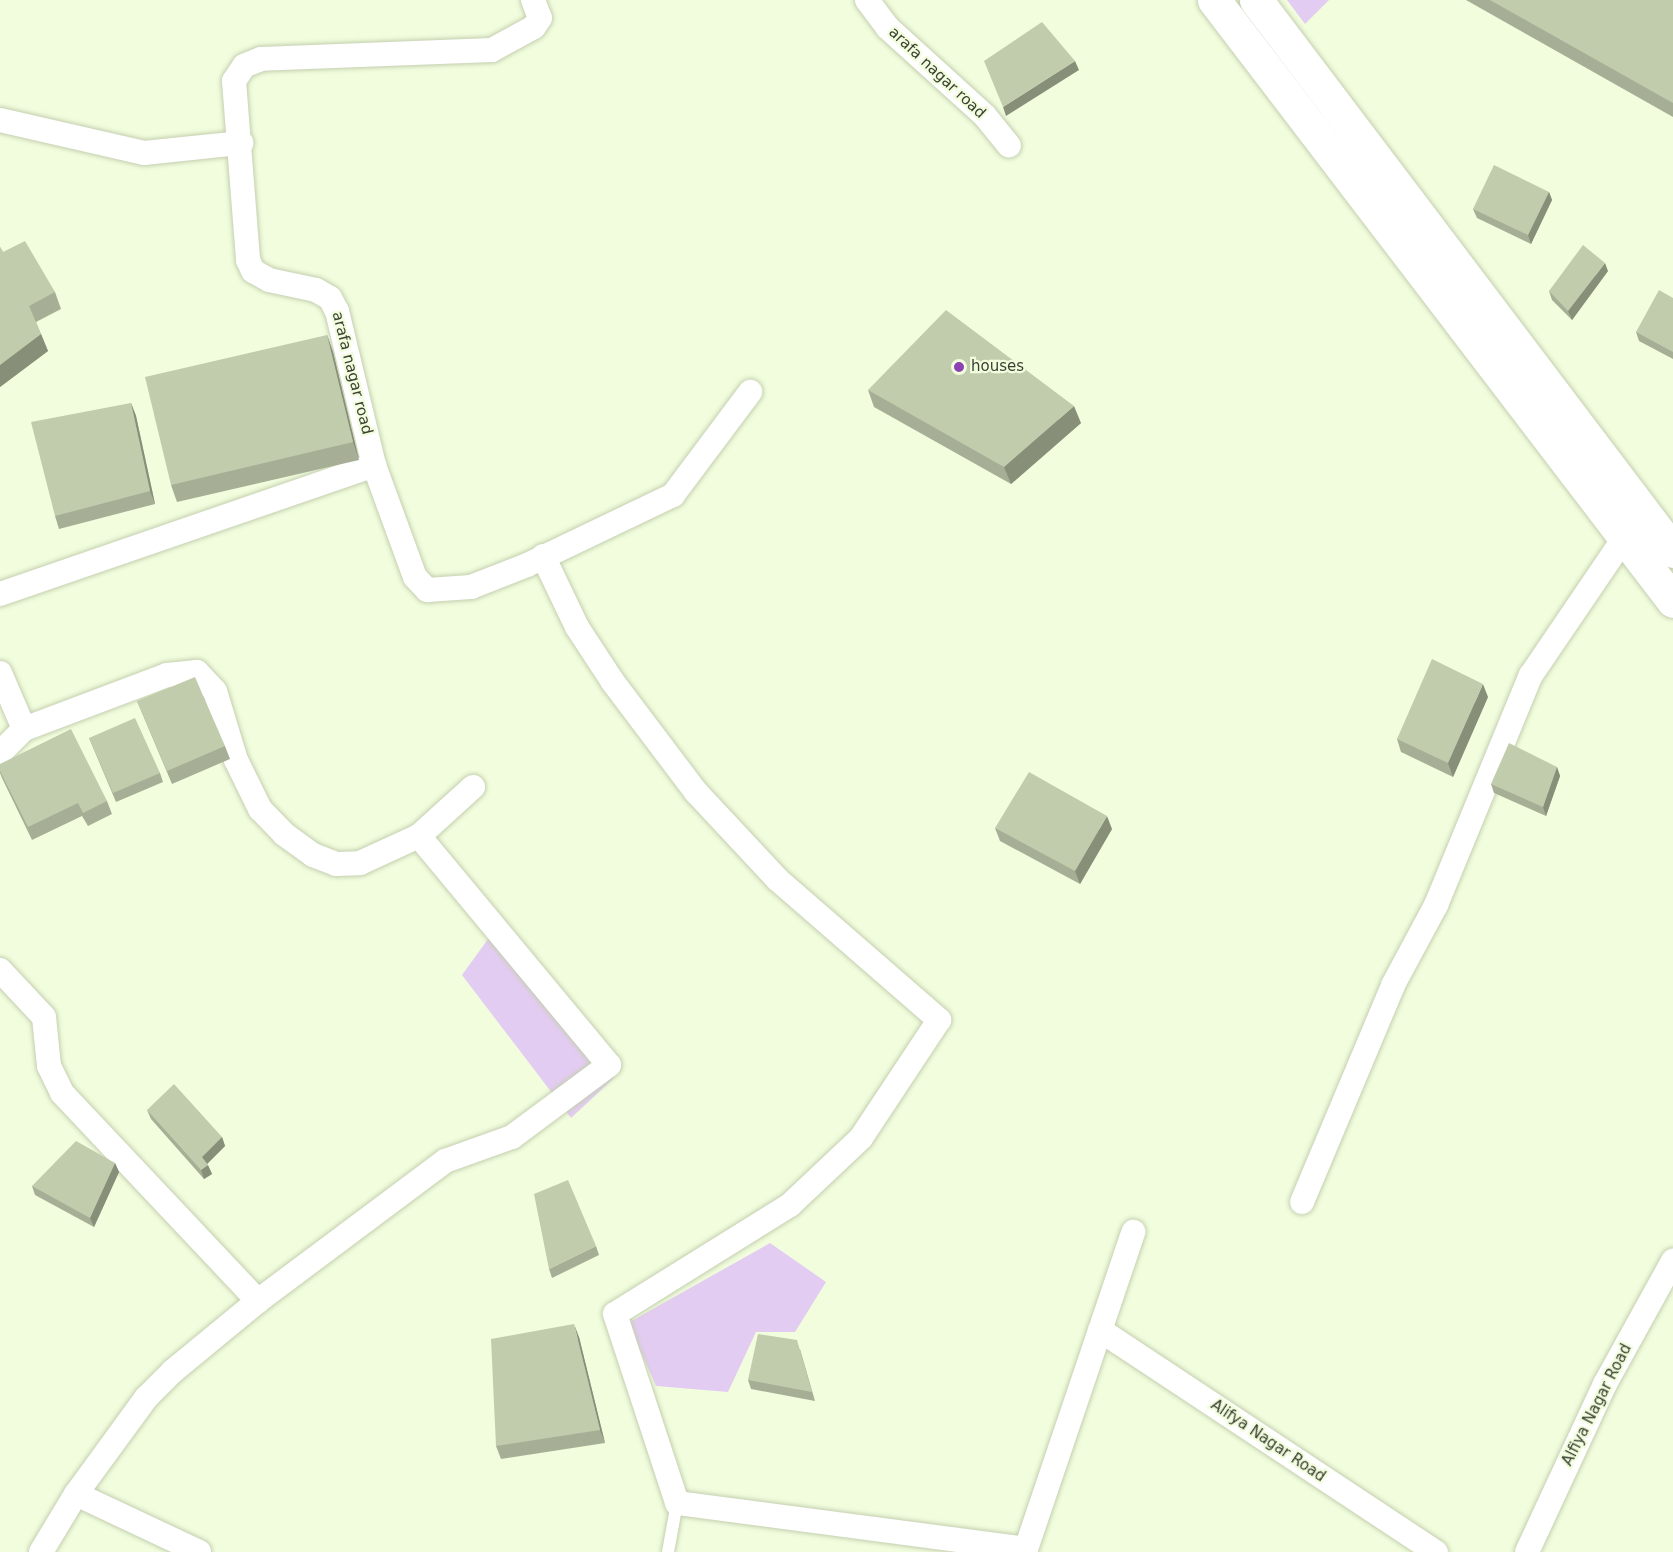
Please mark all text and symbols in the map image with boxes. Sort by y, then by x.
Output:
street label: arafa nagar road [885,23,989,123]
street label: arafa nagar road [328,310,376,436]
place label: houses [971,358,1024,376]
marker: houses [952,360,966,374]
street label: Alfiya Nagar Road [1558,1341,1636,1469]
street label: Alifya Nagar Road [1207,1396,1329,1486]

